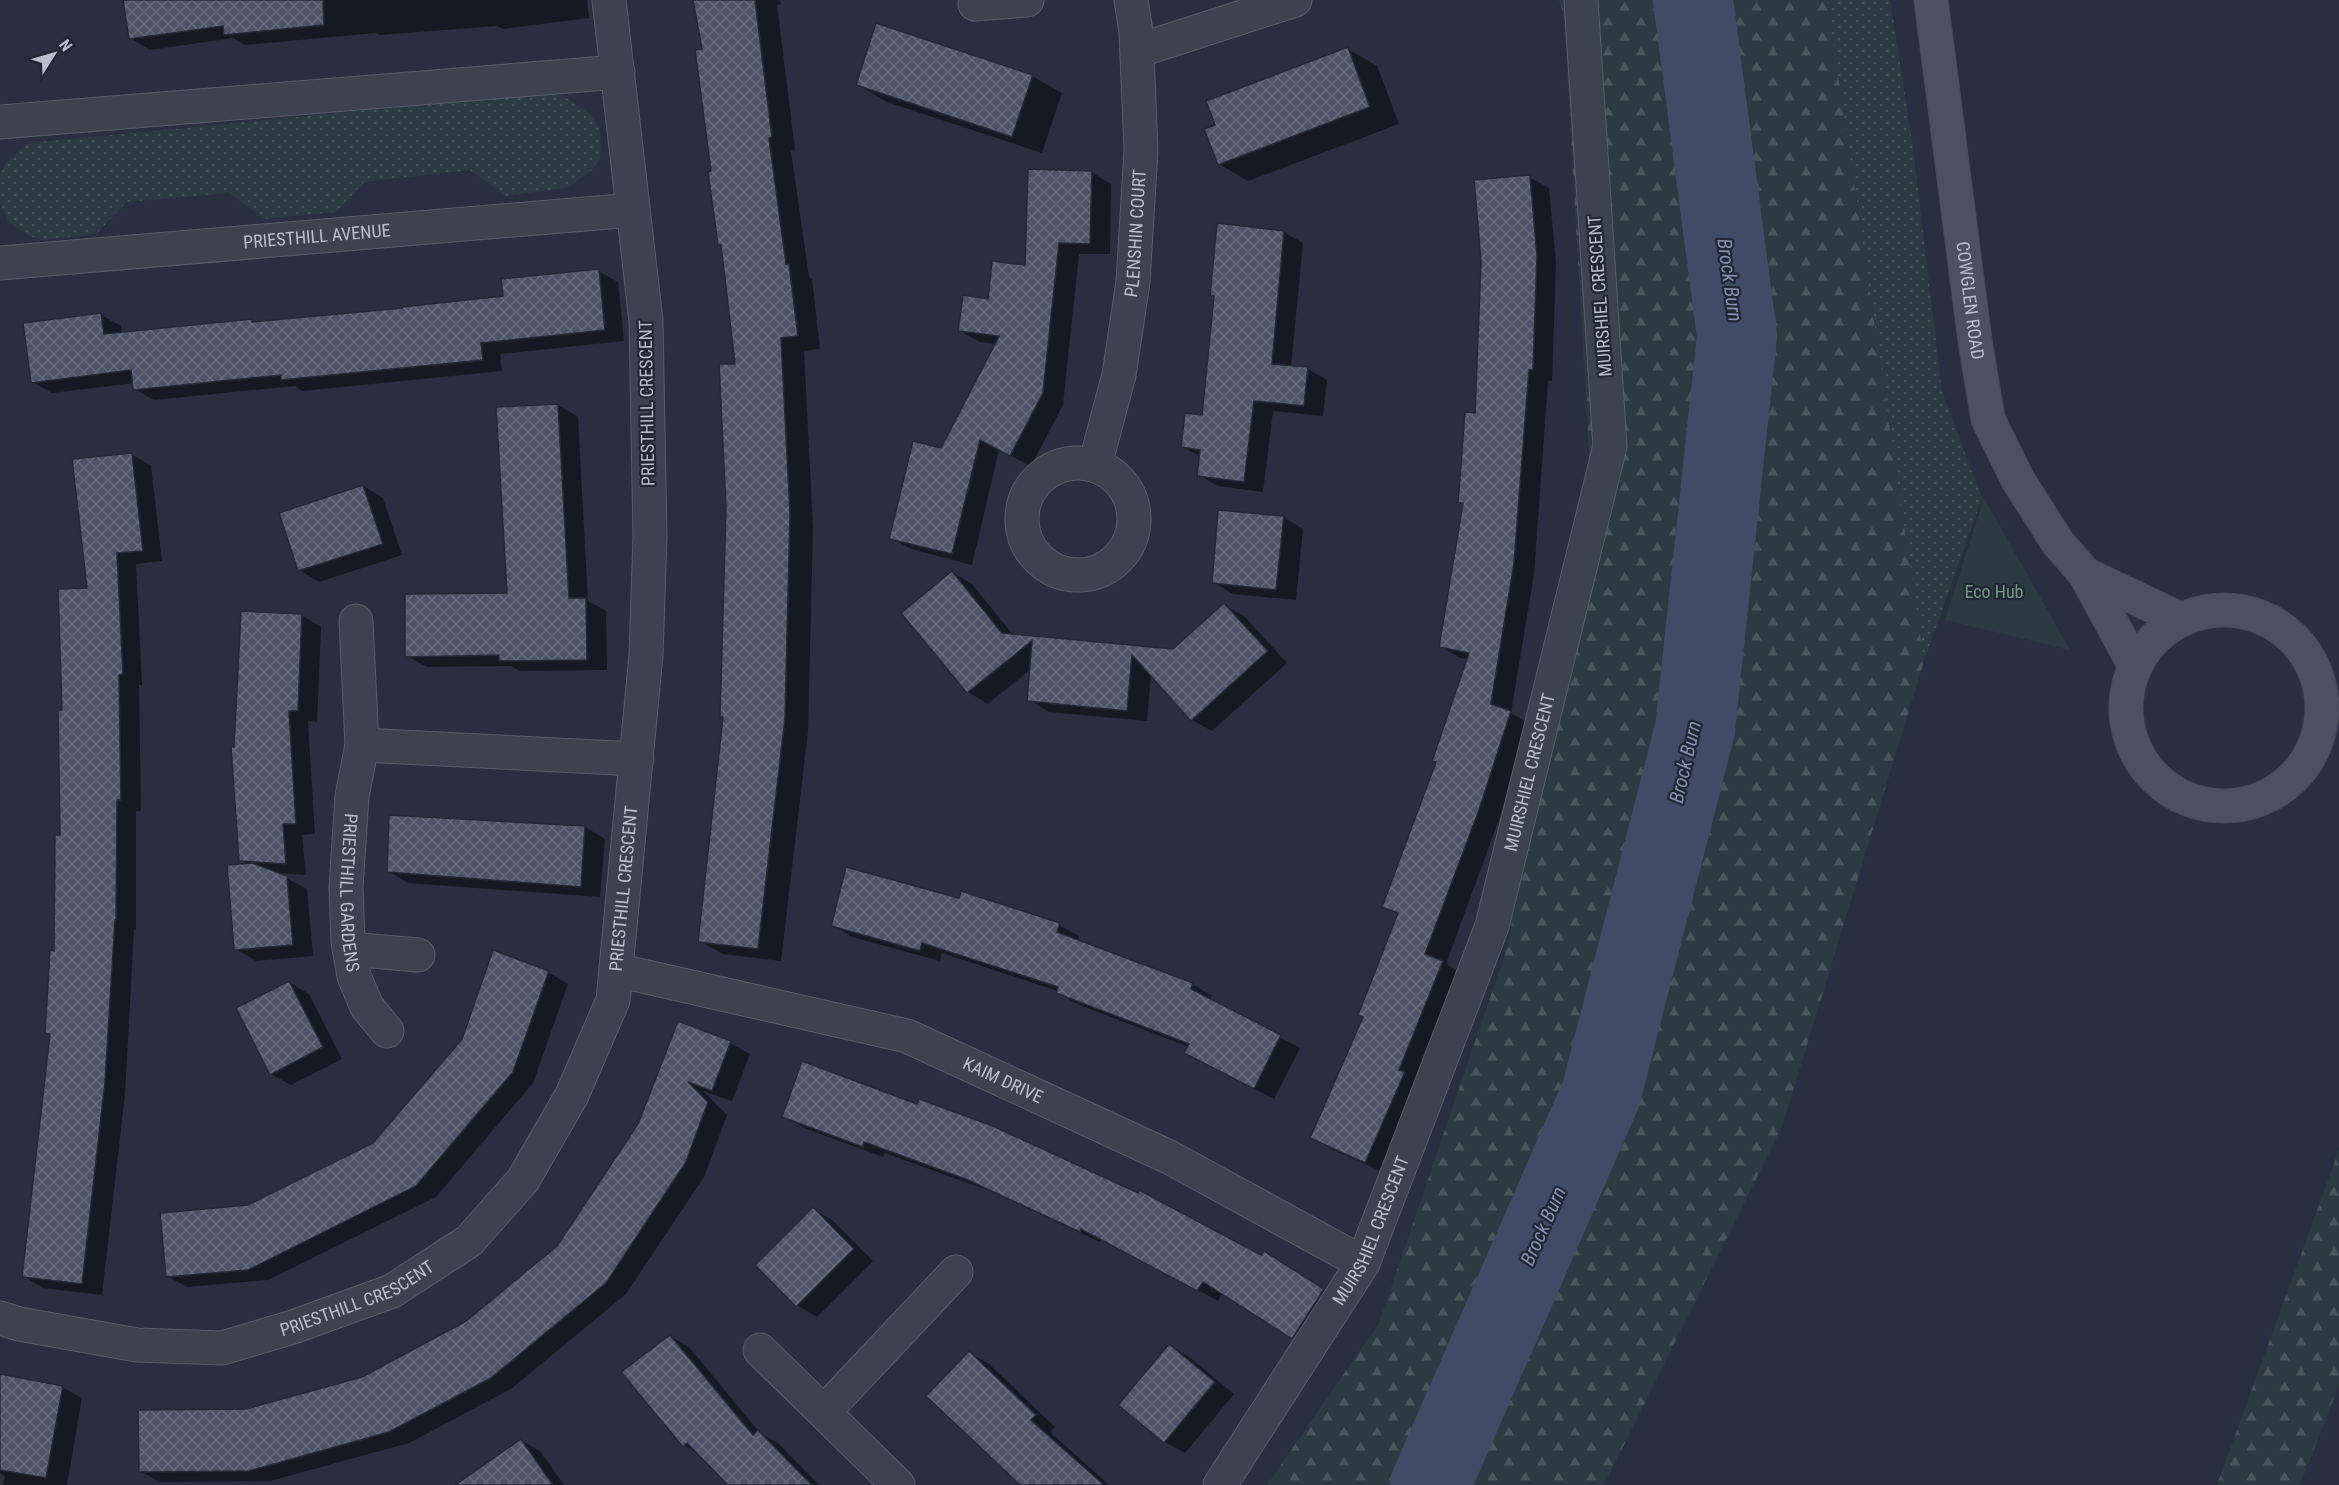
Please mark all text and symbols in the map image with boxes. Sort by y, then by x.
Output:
north arrow [24,24,84,84]
text: N [55,36,76,55]
street label: PLENSHIN COURT [1120,169,1150,299]
street label: MUIRSHIEL CRESCENT [1583,215,1616,377]
street label: PRIESTHILL AVENUE [242,219,391,253]
water label: Brock Burn [1712,237,1748,323]
street label: COWGLEN ROAD [1952,240,1989,361]
street label: PRIESTHILL CRESCENT [635,320,658,486]
park label: Eco Hub [1964,581,2024,602]
street label: MUIRSHIEL CRESCENT [1500,691,1559,854]
water label: Brock Burn [1664,719,1706,805]
street label: PRIESTHILL CRESCENT [605,805,642,972]
street label: PRIESTHILL GARDENS [336,813,364,973]
street label: KAIM DRIVE [960,1052,1047,1107]
street label: MUIRSHIEL CRESCENT [1328,1153,1413,1309]
water label: Brock Burn [1515,1183,1571,1269]
street label: PRIESTHILL CRESCENT [277,1256,438,1340]

